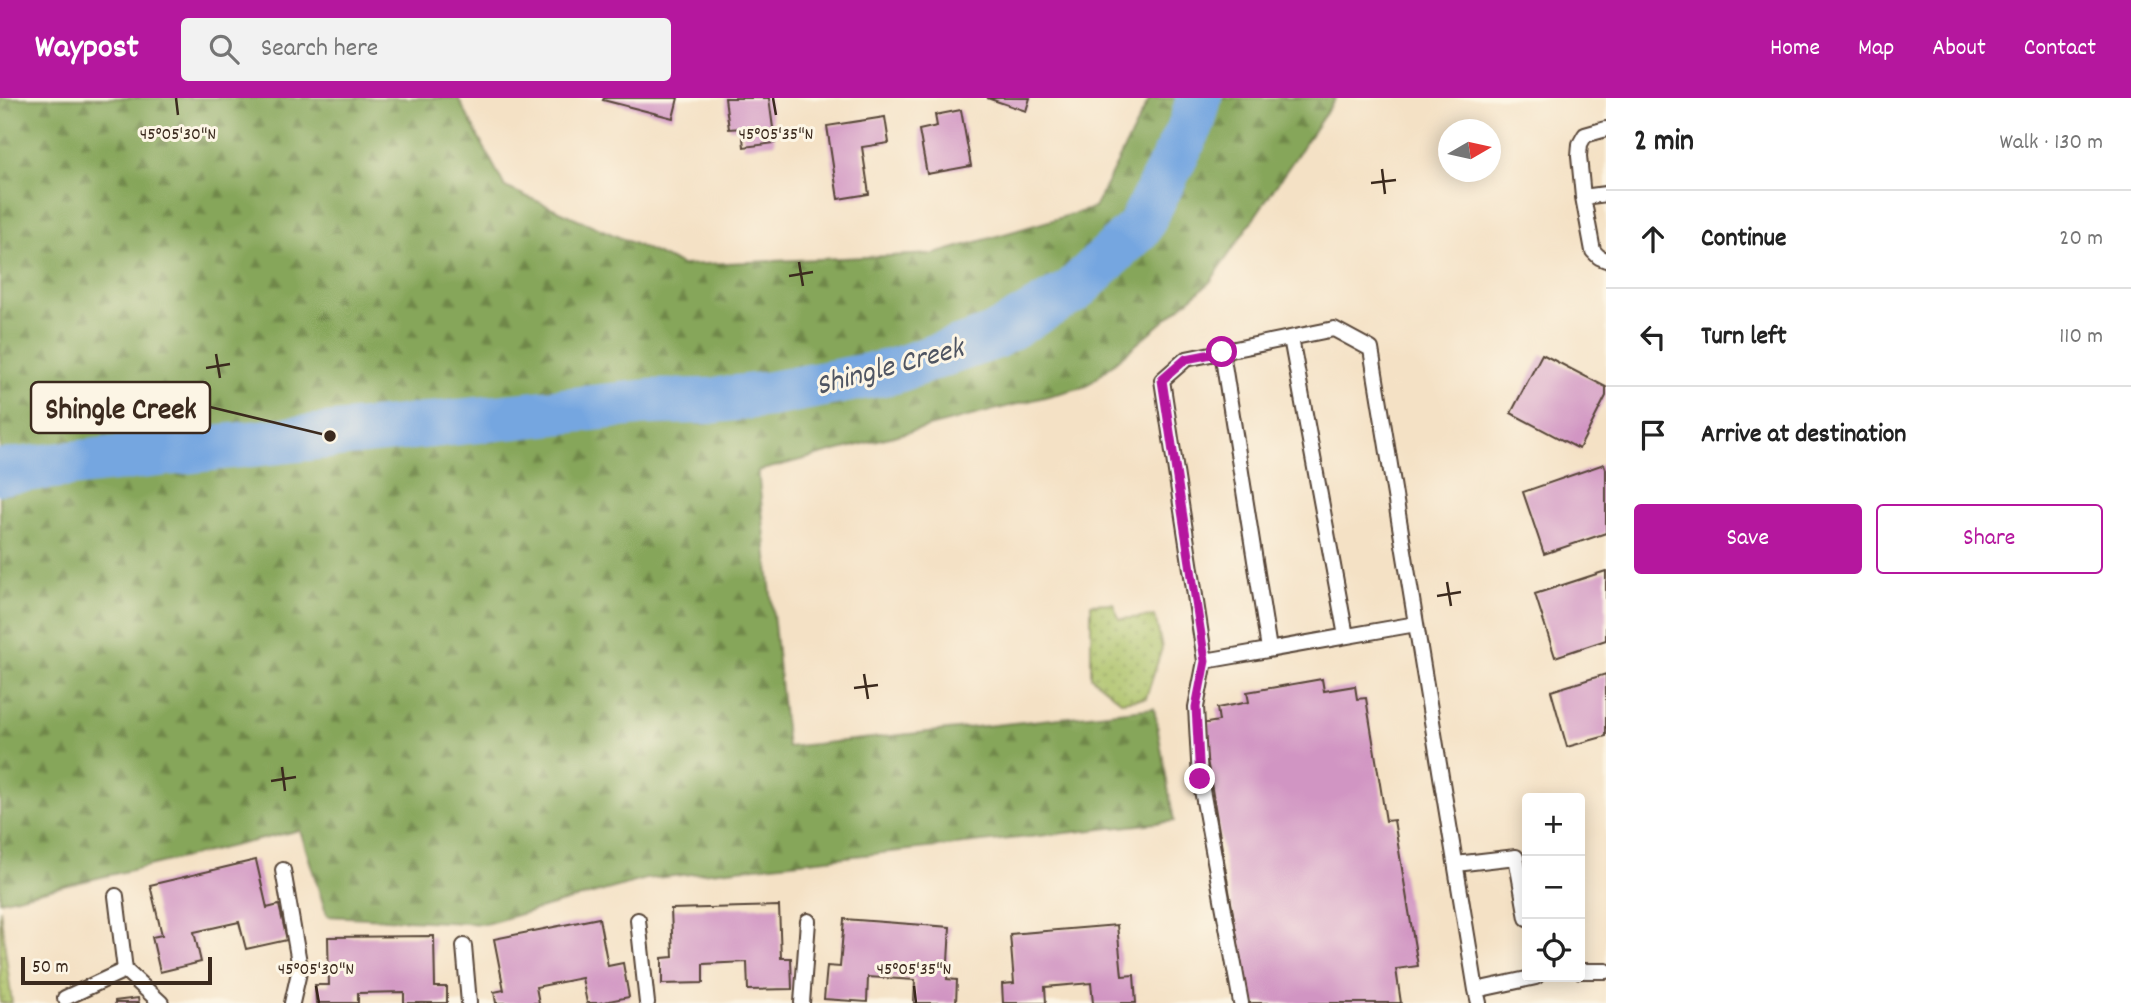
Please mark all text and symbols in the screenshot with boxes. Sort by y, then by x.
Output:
search box [181,18,671,81]
text: Waypost [35,26,139,73]
icon: search [205,30,243,68]
text: Search here [261,31,378,68]
text: Home [1770,32,1820,66]
text: Map [1858,32,1894,66]
text: About [1932,32,1986,66]
text: Contact [2024,32,2096,66]
north arrow [1438,119,1501,182]
text: 2 min [1634,122,1694,165]
text: 45°05'30"N [140,123,216,148]
text: 45°05'35"N [739,123,813,148]
text: Walk · 130 m [1999,127,2103,160]
icon: ahead [1634,220,1672,258]
text: Continue [1701,221,1786,258]
text: 20 m [2059,223,2103,256]
icon: left [1634,318,1672,356]
text: Turn left [1701,319,1787,356]
text: 110 m [2059,321,2103,354]
water label: Shingle Creek [812,328,971,410]
route start [1206,336,1237,367]
callout: Shingle Creek [31,382,210,433]
text: Shingle Creek [45,391,197,434]
icon: arrive [1634,416,1672,454]
text: Arrive at destination [1701,417,1906,454]
button: Save [1634,504,1862,574]
button: Share [1876,504,2103,574]
route end [1184,763,1215,794]
map controls [1522,793,1585,982]
button: + [1522,793,1585,856]
button: − [1522,856,1585,919]
button: locate [1522,919,1585,982]
scale bar [21,954,212,986]
text: 50 m [32,955,69,982]
text: 45°05'30"N [278,958,354,983]
text: 45°05'35"N [877,958,951,983]

